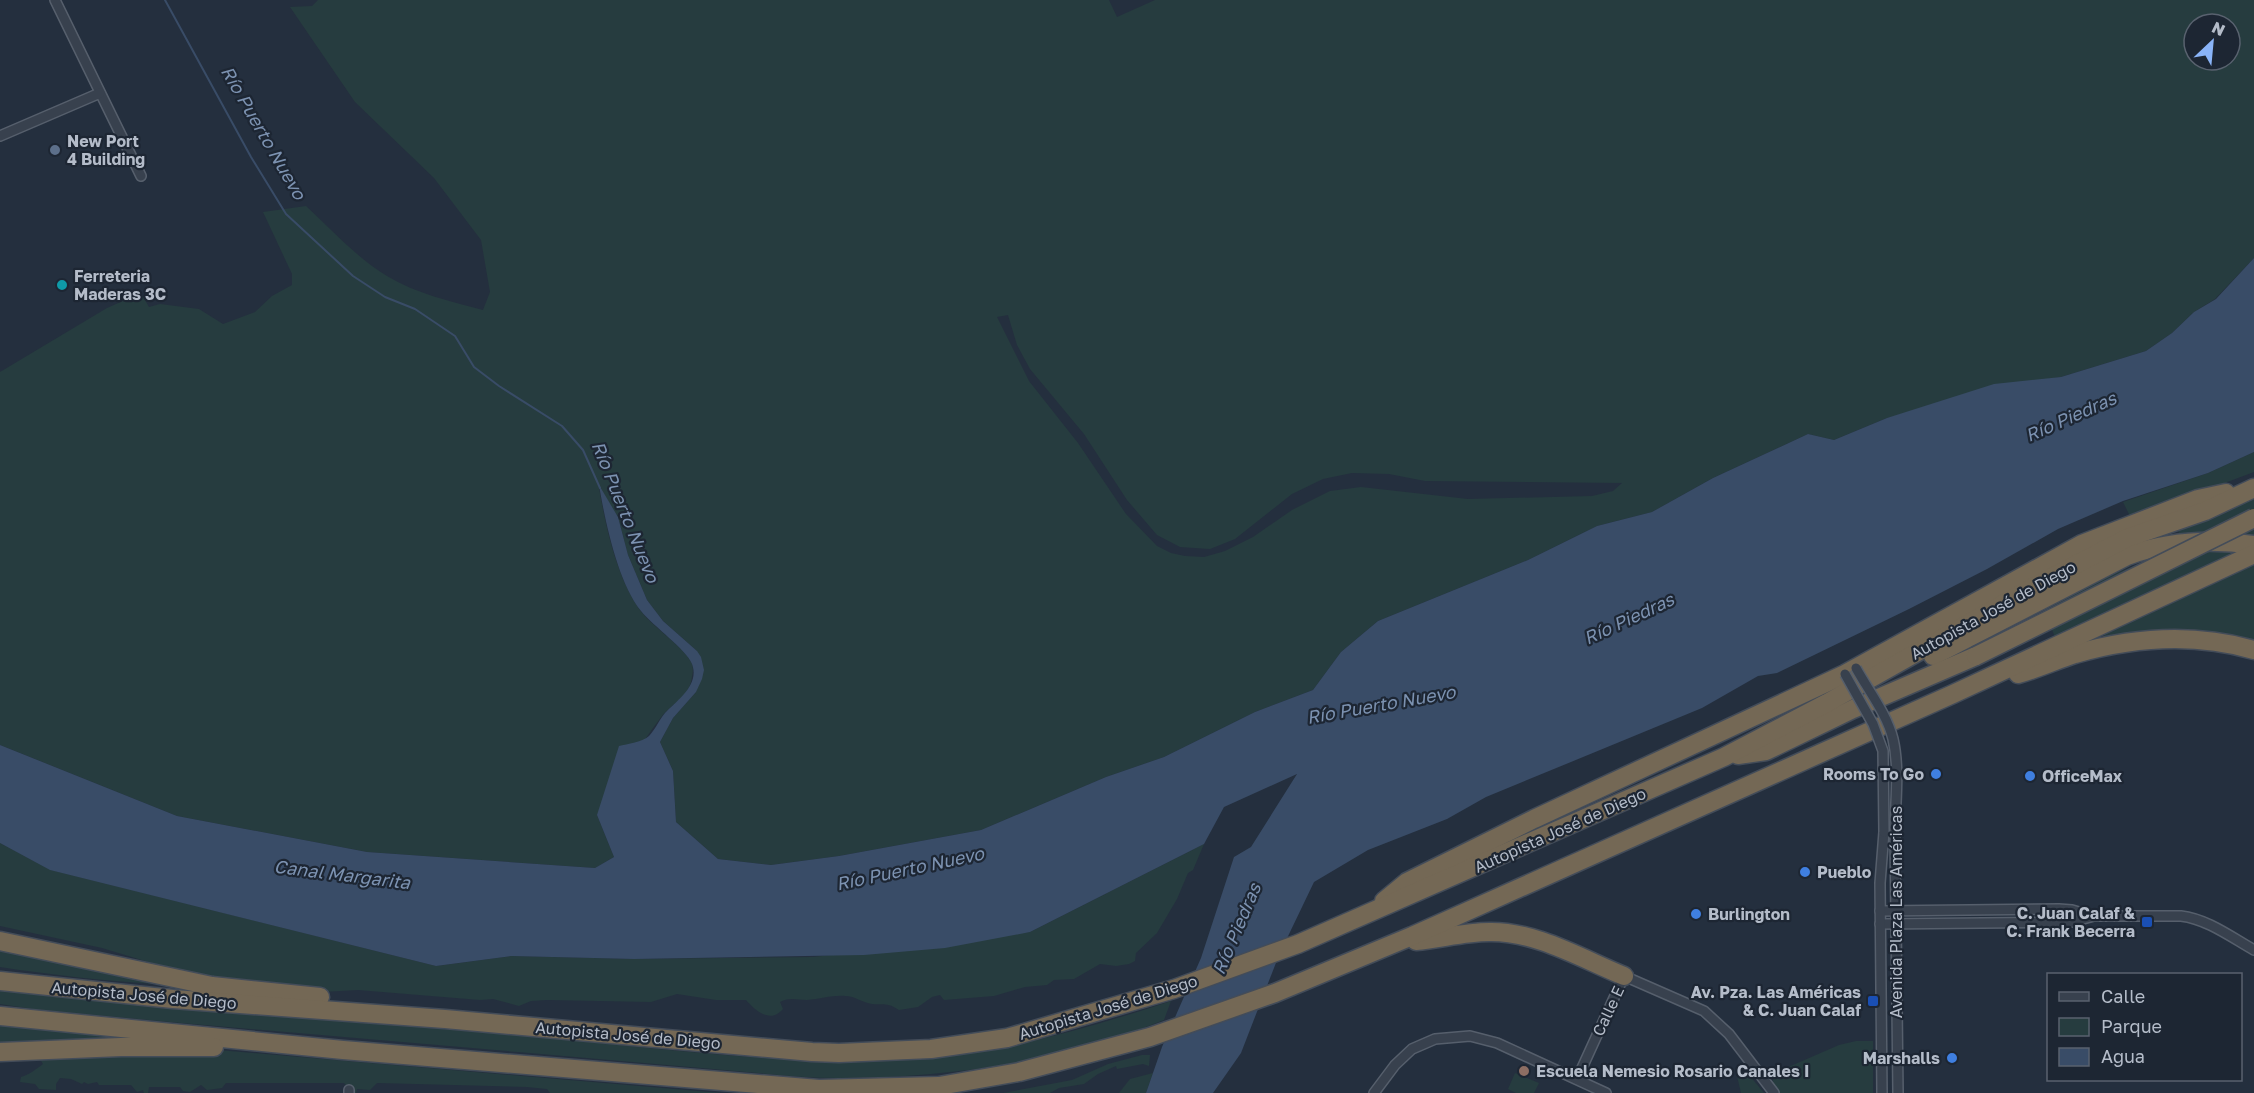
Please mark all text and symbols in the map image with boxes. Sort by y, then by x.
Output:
north arrow [2182,12,2242,72]
text: N [2209,17,2228,40]
water label: Río Puerto Nuevo [217,62,312,204]
place label: New Port 4 Building [67,131,145,169]
marker: New Port 4 Building [48,143,62,157]
place label: Ferreteria Maderas 3C [74,266,166,304]
marker: Ferreteria Maderas 3C [55,278,69,292]
water label: Río Piedras [2022,386,2121,446]
water label: Río Puerto Nuevo [588,438,665,587]
street label: Autopista José de Diego [1907,556,2079,664]
water label: Río Piedras [1580,587,1679,649]
water label: Río Puerto Nuevo [1305,680,1458,728]
place label: Rooms To Go [1823,764,1924,784]
place label: OfficeMax [2042,766,2123,786]
marker: Rooms To Go [1929,767,1943,781]
marker: OfficeMax [2023,769,2037,783]
street label: Autopista José de Diego [1471,783,1649,877]
street label: Avenida Plaza Las Américas [1886,806,1906,1018]
water label: Río Puerto Nuevo [834,841,987,894]
water label: Canal Margarita [273,855,412,893]
place label: Pueblo [1817,862,1872,882]
marker: Pueblo [1798,865,1812,879]
water label: Río Piedras [1207,878,1266,978]
place label: C. Juan Calaf & C. Frank Becerra [2006,903,2136,941]
place label: Burlington [1708,904,1790,924]
marker: Burlington [1689,907,1703,921]
marker: C. Juan Calaf & C. Frank Becerra [2140,915,2154,929]
street label: Autopista José de Diego [1016,970,1200,1044]
legend [2047,973,2242,1081]
street label: Autopista José de Diego [51,977,237,1013]
place label: Av. Pza. Las Américas & C. Juan Calaf [1691,982,1861,1020]
street label: Calle E [1588,983,1628,1039]
text: Calle [2101,985,2145,1007]
marker: Av. Pza. Las Américas & C. Juan Calaf [1866,994,1880,1008]
text: Parque [2101,1015,2162,1037]
street label: Autopista José de Diego [535,1017,721,1053]
text: Agua [2101,1045,2145,1067]
place label: Marshalls [1863,1048,1940,1068]
marker: Marshalls [1945,1051,1959,1065]
place label: Escuela Nemesio Rosario Canales I [1536,1061,1809,1081]
marker: Escuela Nemesio Rosario Canales I [1517,1064,1531,1078]

